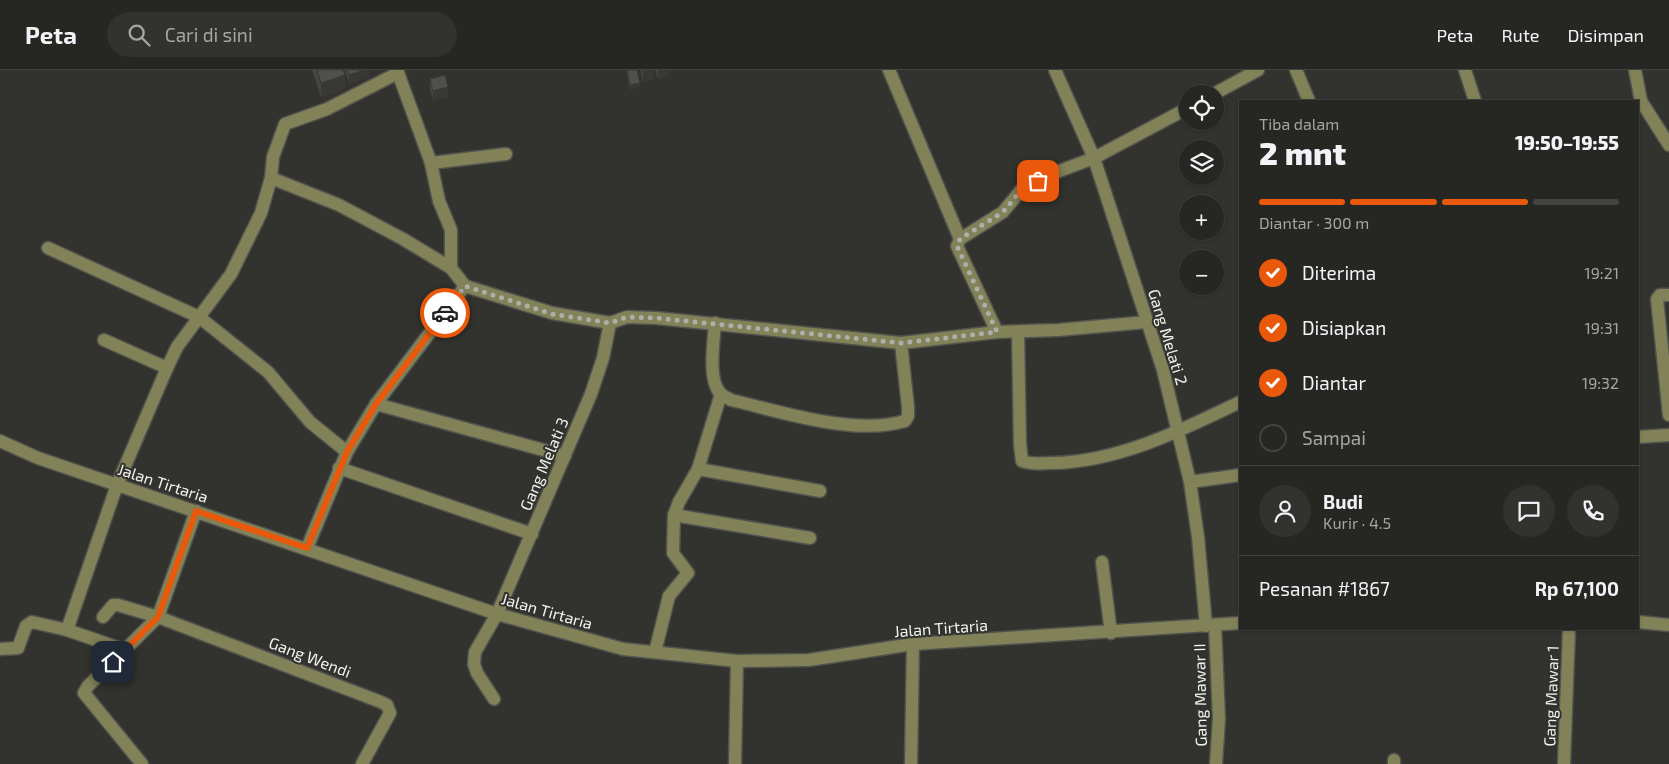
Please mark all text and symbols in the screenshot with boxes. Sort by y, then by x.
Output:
search box [107,12,457,57]
text: Peta [25,20,77,49]
icon: search [125,21,153,49]
text: Cari di sini [165,23,253,46]
text: Peta [1437,24,1474,46]
text: Rute [1502,24,1539,46]
text: Disimpan [1567,24,1644,46]
map controls [1179,85,1224,295]
button: locate [1179,85,1224,130]
text: Tiba dalam [1259,114,1339,133]
text: 19:50–19:55 [1515,131,1619,154]
text: 2 mnt [1259,133,1346,171]
button: layers [1179,140,1224,185]
pin [1017,160,1059,202]
icon: bag [1024,167,1052,195]
button: + [1179,195,1224,240]
text: Diantar · 300 m [1259,213,1369,232]
button: − [1179,250,1224,295]
icon: check [1259,259,1287,287]
text: Diterima [1302,261,1376,284]
text: 19:21 [1584,263,1619,282]
street label: Gang Melati 2 [1145,287,1192,387]
courier [420,288,470,338]
icon: car [431,299,459,327]
icon: check [1259,314,1287,342]
text: Disiapkan [1302,316,1386,339]
text: 19:31 [1584,318,1619,337]
icon: check [1259,369,1287,397]
text: Diantar [1302,371,1366,394]
text: 19:32 [1582,373,1619,392]
street label: Gang Melati 3 [515,414,572,513]
text: Sampai [1302,426,1366,449]
street label: Jalan Tirtaria [116,459,211,506]
button: person [1259,485,1311,537]
button: chat [1503,485,1555,537]
button: phone [1567,485,1619,537]
text: Budi [1323,490,1363,513]
text: Kurir · 4.5 [1323,513,1391,532]
text: Pesanan #1867 [1259,577,1390,600]
text: Rp 67,100 [1535,577,1619,600]
street label: Jalan Tirtaria [499,588,595,633]
street label: Jalan Tirtaria [893,615,989,640]
street label: Gang Wendi [266,632,354,681]
pin [92,641,134,683]
street label: Gang Mawar II [1189,643,1210,747]
street label: Gang Mawar 1 [1539,645,1562,747]
icon: home [99,648,127,676]

